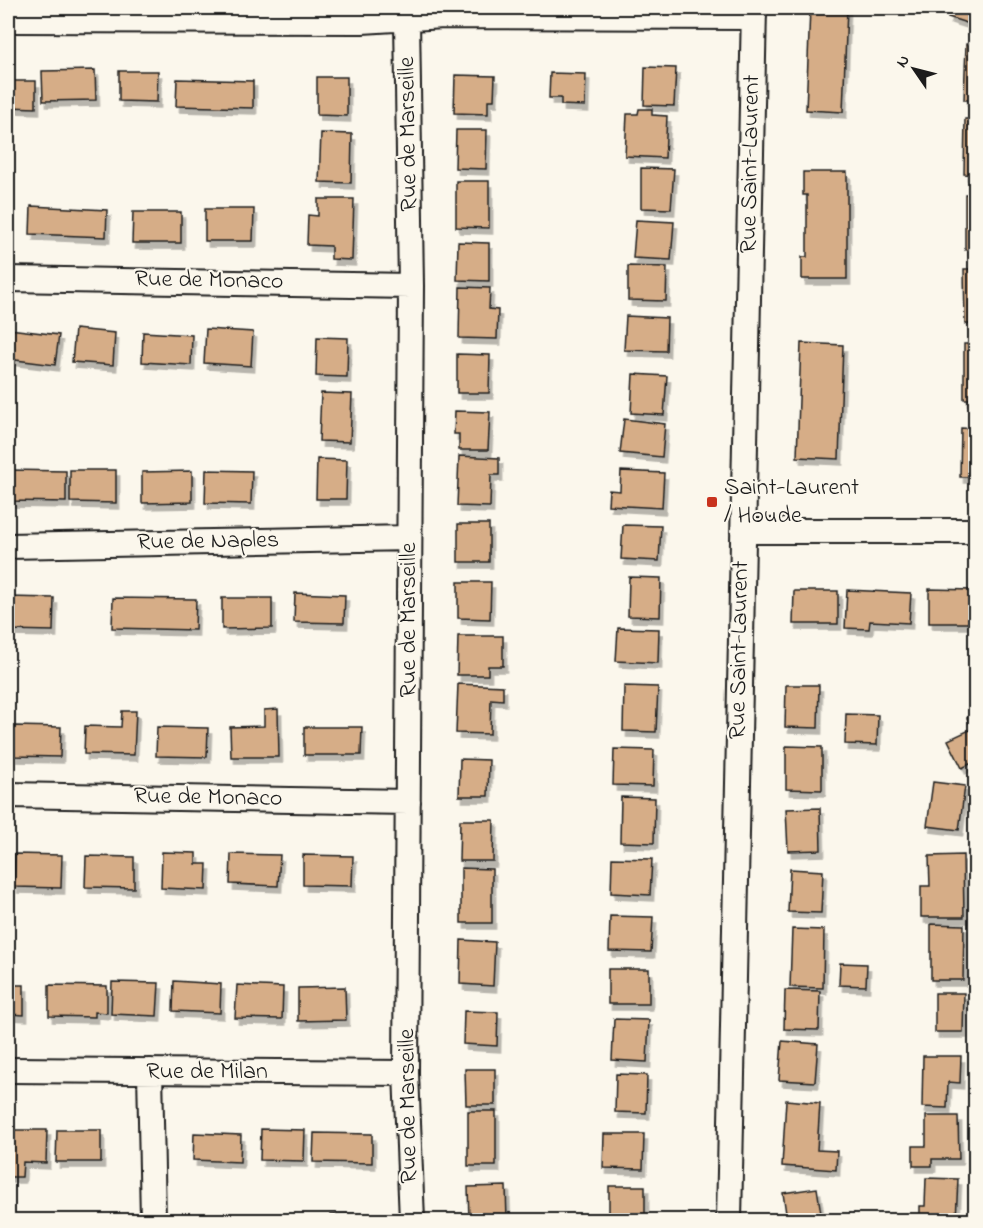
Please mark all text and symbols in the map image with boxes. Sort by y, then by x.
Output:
north arrow [884,39,944,99]
text: N [890,50,916,73]
street label: Rue de Marseille [390,56,428,212]
street label: Rue Saint-Laurent [732,74,770,254]
street label: Rue de Monaco [134,262,284,300]
place label: Saint-Laurent / Houde [724,471,859,534]
marker: Saint-Laurent / Houde [705,495,719,509]
street label: Rue de Naples [136,523,280,561]
street label: Rue de Marseille [392,542,427,698]
street label: Rue Saint-Laurent [721,560,759,740]
street label: Rue de Monaco [133,779,283,817]
street label: Rue de Marseille [390,1028,428,1184]
street label: Rue de Milan [146,1055,268,1090]

